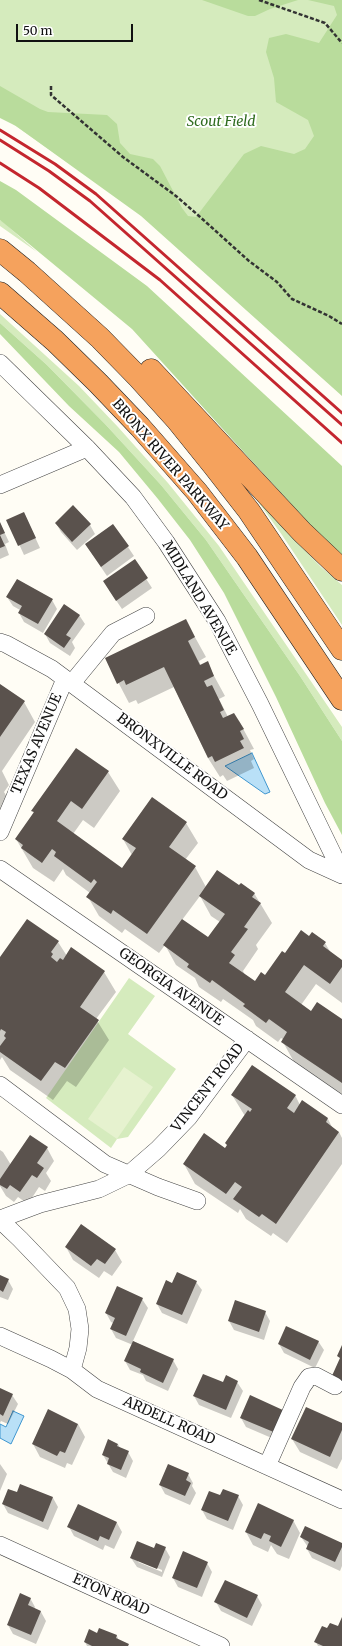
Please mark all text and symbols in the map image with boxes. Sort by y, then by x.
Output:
scale bar [18,16,135,42]
text: 50 m [23,23,52,38]
park label: Scout Field [187,114,255,130]
street label: BRONX RIVER PARKWAY [108,396,232,534]
street label: MIDLAND AVENUE [158,538,240,658]
street label: TEXAS AVENUE [8,691,66,797]
street label: BRONXVILLE ROAD [113,710,231,804]
street label: GEORGIA AVENUE [115,945,227,1029]
street label: VINCENT ROAD [168,1040,248,1136]
street label: ARDELL ROAD [120,1393,218,1449]
street label: ETON ROAD [70,1571,152,1619]

